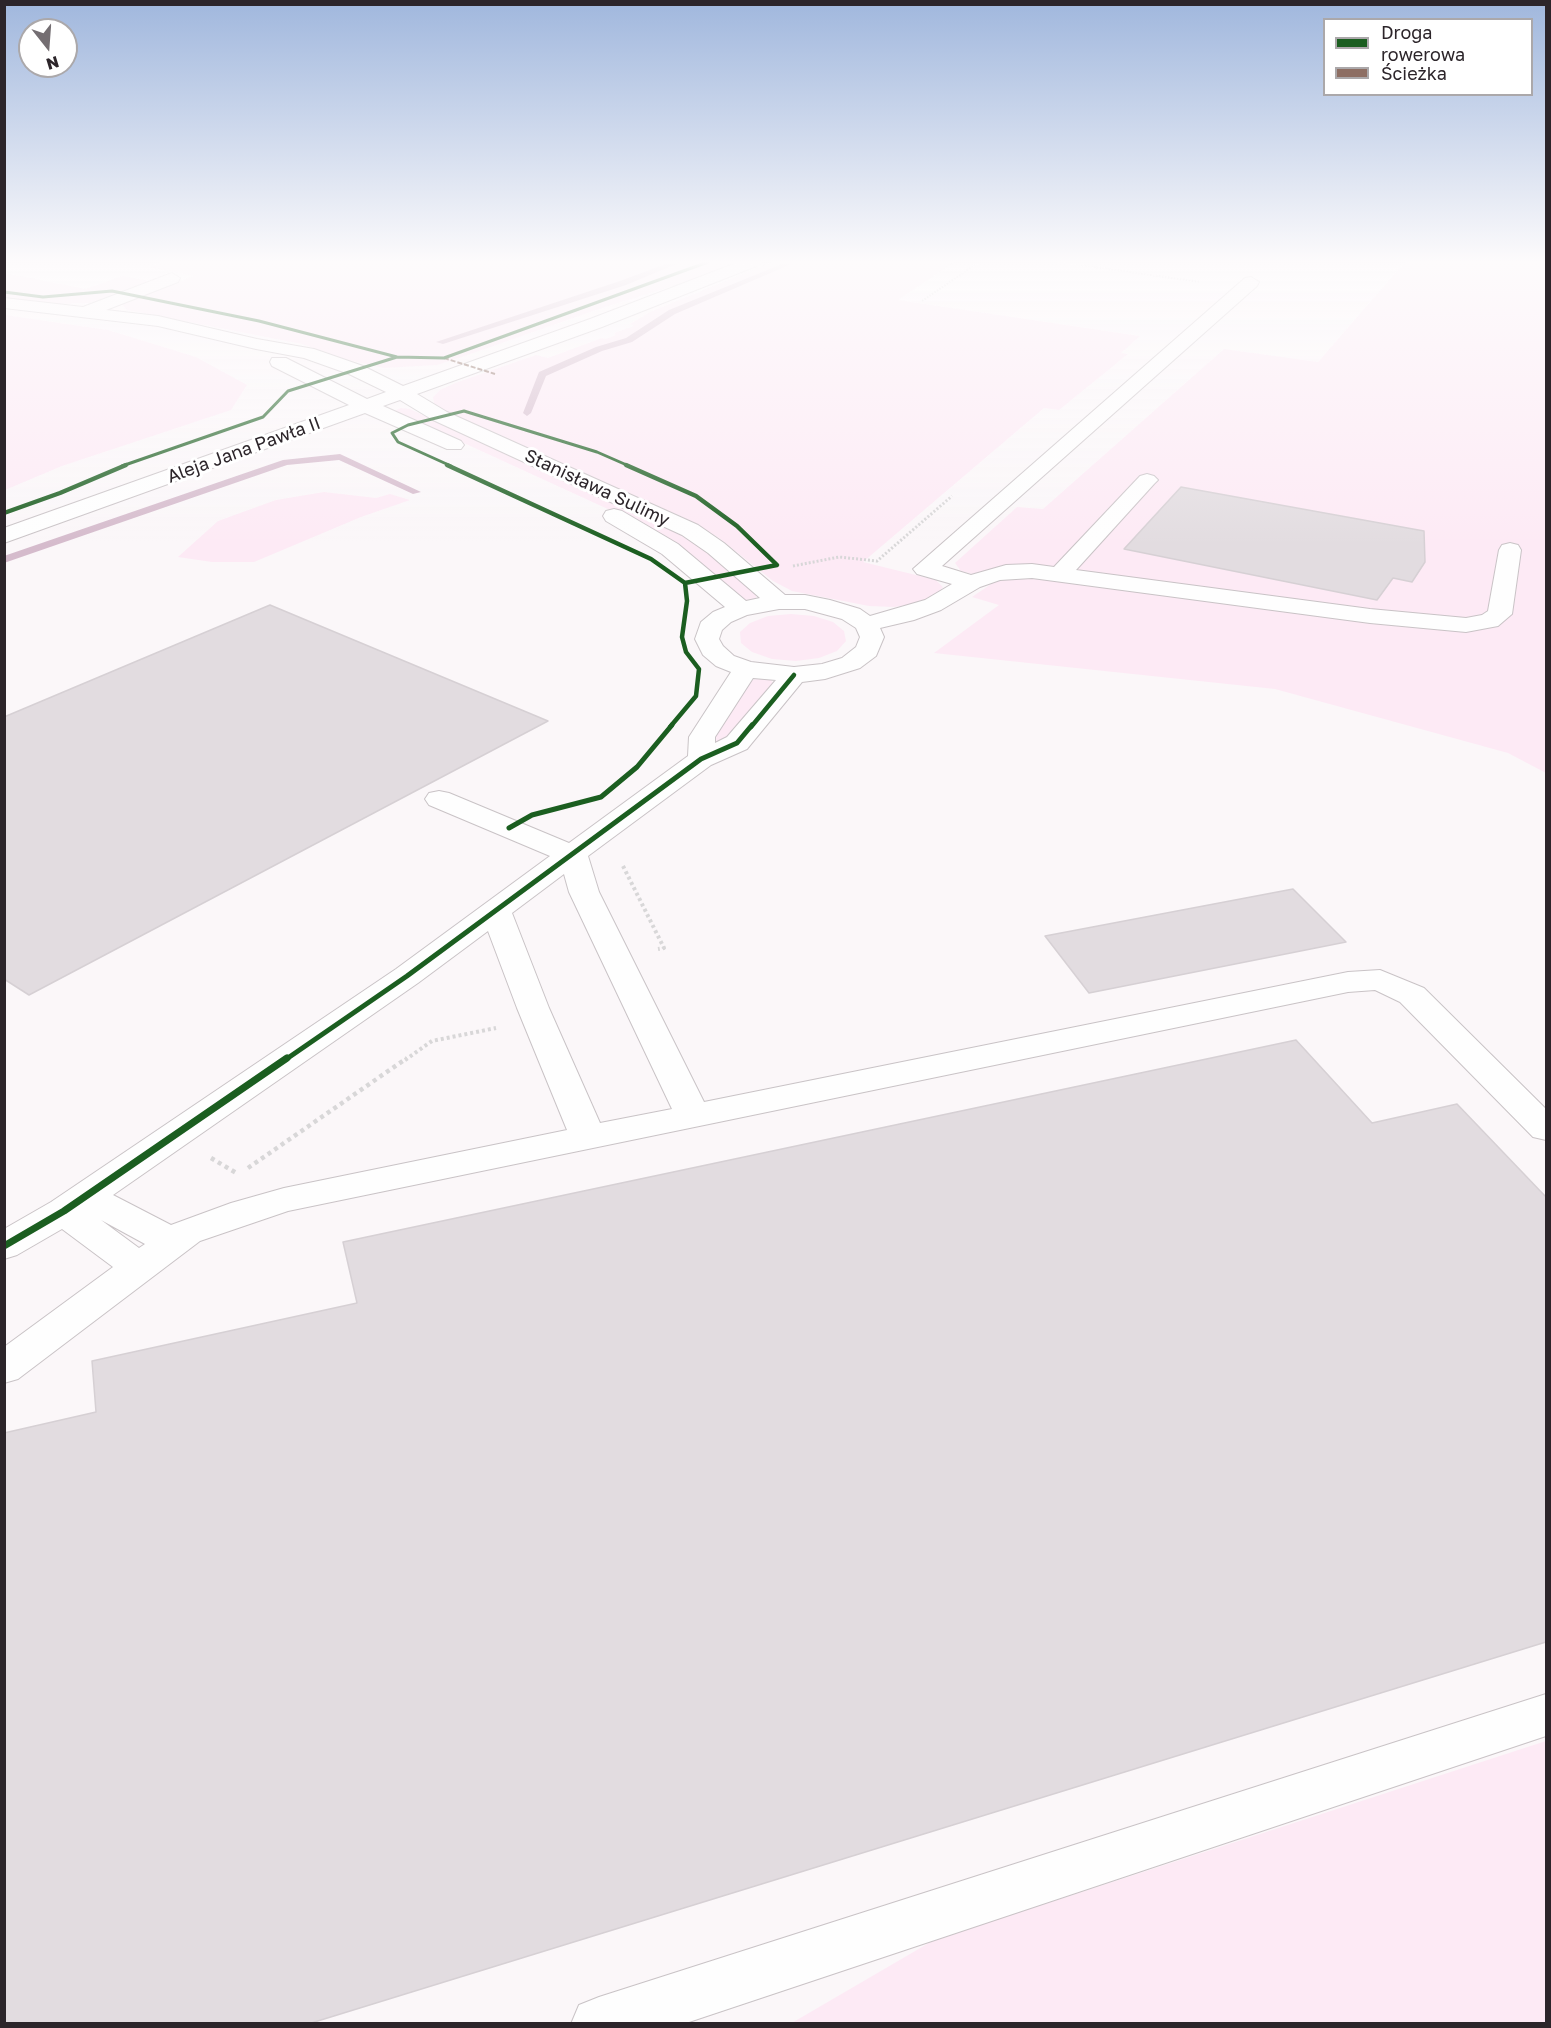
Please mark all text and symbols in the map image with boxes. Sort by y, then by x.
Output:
north arrow [18,18,78,78]
legend [1323,18,1533,96]
text: Droga rowerowa [1381,21,1465,65]
text: N [44,52,61,75]
text: Ścieżka [1381,62,1447,84]
street label: Aleja Jana Pawła II [164,412,324,488]
street label: Stanisława Sulimy [521,445,673,531]

